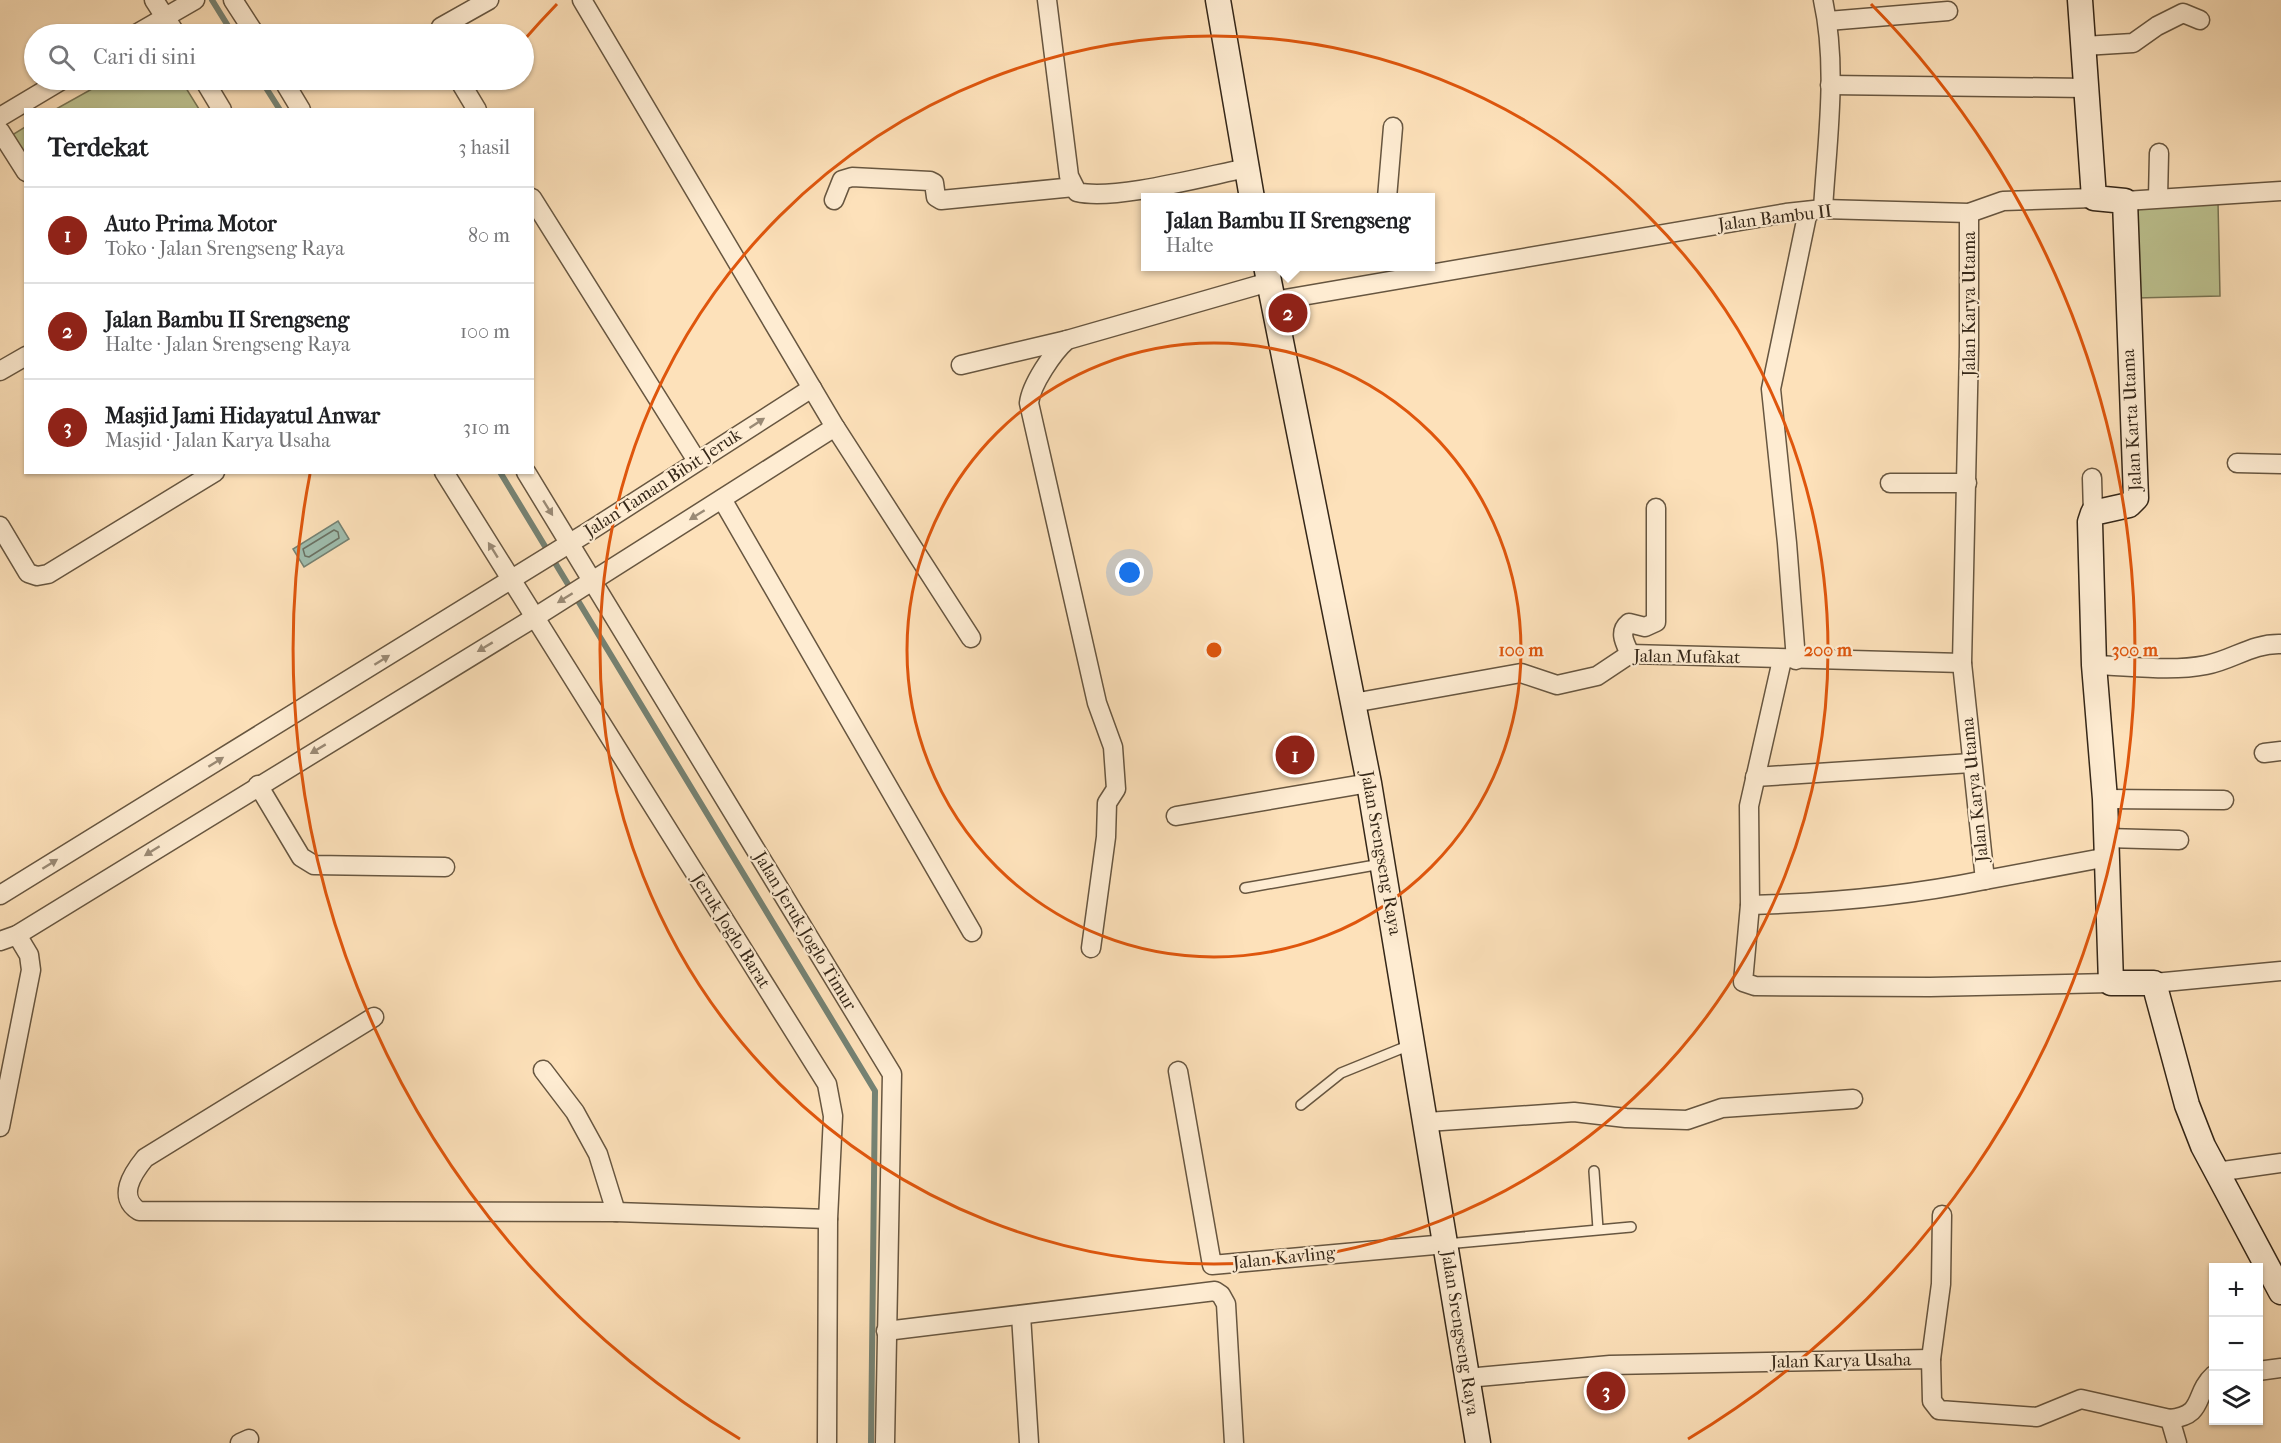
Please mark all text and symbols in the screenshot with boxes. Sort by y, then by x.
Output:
search box [24,24,534,90]
icon: search [45,41,78,74]
text: Cari di sini [93,44,196,70]
text: Terdekat [48,132,149,163]
text: 3 hasil [458,136,510,159]
popup [1141,193,1435,271]
street label: Jalan Bambu II [1715,201,1833,236]
text: Jalan Bambu II Srengseng [1166,208,1410,234]
text: Auto Prima Motor [105,211,277,237]
text: 1 [64,224,71,247]
text: 80 m [468,224,510,247]
street label: Jalan Karya Utama [1959,231,1980,379]
text: Halte [1166,234,1213,257]
text: Toko · Jalan Srengseng Raya [105,237,345,260]
pin: 2 [1268,290,1308,336]
text: Jalan Bambu II Srengseng [105,307,349,333]
text: 2 [62,320,73,343]
text: 100 m [460,320,510,343]
text: Halte · Jalan Srengseng Raya [105,333,350,356]
street label: Jalan Karta Utama [2118,348,2146,494]
text: Masjid Jami Hidayatul Anwar [105,403,380,429]
text: 3 [63,416,72,439]
text: 310 m [463,416,510,439]
one-way arrow [749,418,765,429]
street label: Jalan Taman Bibit Jeruk [579,424,746,543]
text: Masjid · Jalan Karya Usaha [105,429,330,452]
one-way arrow [542,500,553,516]
one-way arrow [689,509,705,520]
one-way arrow [487,542,498,558]
your location [1115,558,1144,587]
one-way arrow [557,593,573,604]
centre of rings [1204,640,1224,660]
text: 100 m [1498,640,1545,661]
text: 200 m [1804,640,1853,661]
text: 300 m [2112,640,2159,661]
one-way arrow [477,642,493,653]
street label: Jalan Mufakat [1631,646,1741,668]
one-way arrow [374,654,390,665]
street label: Jalan Karya Utama [1957,716,1993,865]
pin: 1 [1276,732,1314,777]
one-way arrow [310,743,326,754]
one-way arrow [208,757,224,768]
street label: Jalan Srengseng Raya [1356,767,1406,938]
one-way arrow [144,846,161,857]
street label: Jalan Jeruk Joglo Timur [748,846,861,1014]
one-way arrow [42,859,58,870]
street label: Jeruk Joglo Barat [686,868,775,993]
street label: Jalan Kavling [1230,1242,1337,1274]
street label: Jalan Srengseng Raya [1436,1247,1484,1418]
map controls [2209,1263,2263,1425]
button: + [2209,1263,2263,1317]
button: − [2209,1317,2263,1371]
street label: Jalan Karya Usaha [1769,1349,1912,1373]
pin: 3 [1586,1368,1626,1414]
button: layers [2209,1371,2263,1425]

